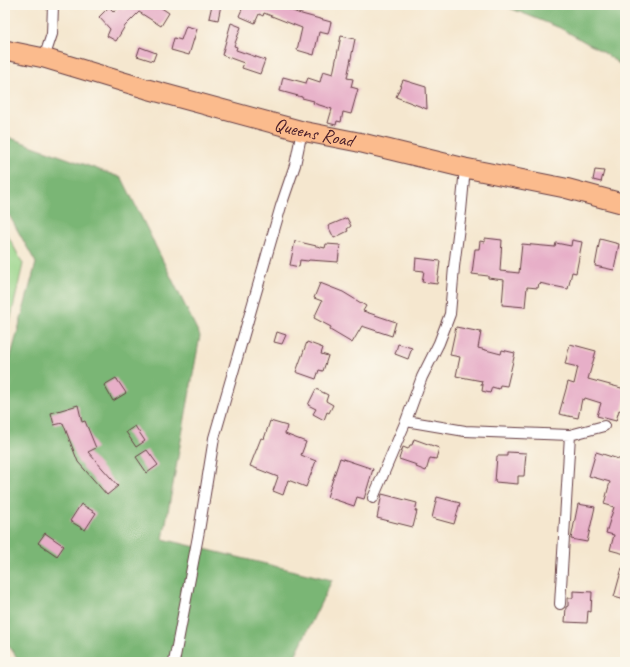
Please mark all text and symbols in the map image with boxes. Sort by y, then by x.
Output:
street label: Queens Road [272,112,358,153]

